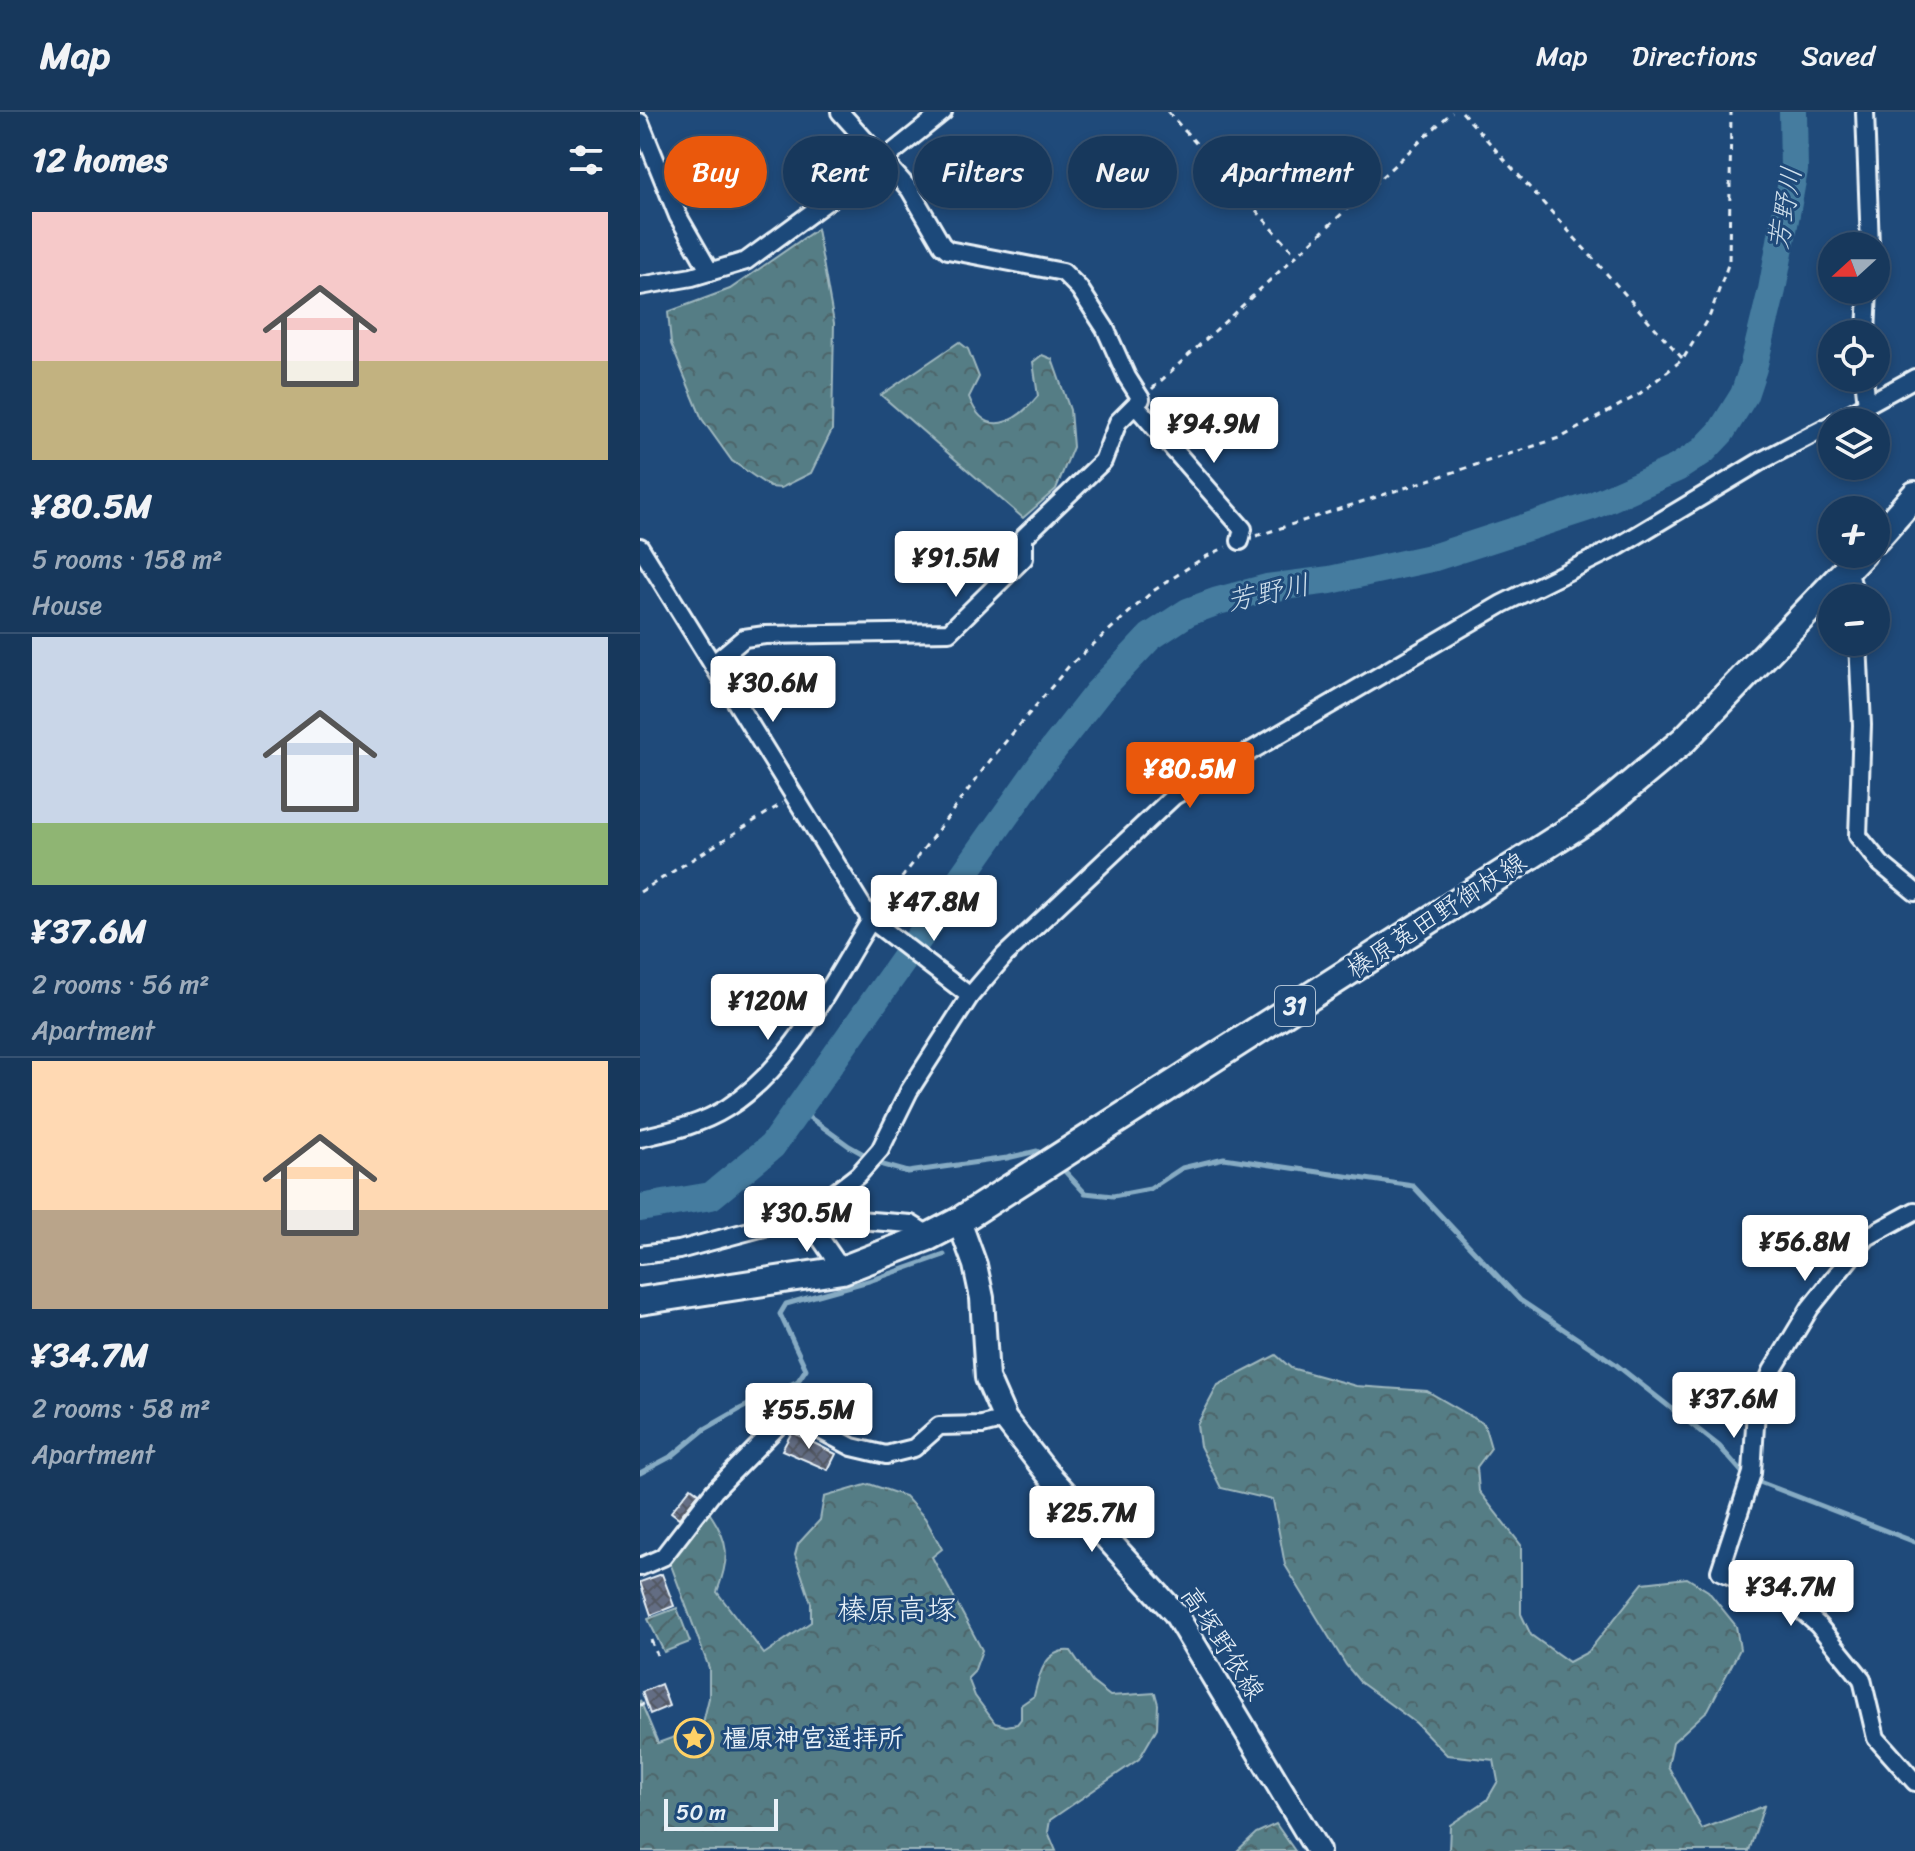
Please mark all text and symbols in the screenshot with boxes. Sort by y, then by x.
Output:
text: Map [40,22,110,89]
text: Map [1536,31,1588,80]
text: Directions [1632,31,1757,80]
text: Saved [1801,31,1875,80]
text: 12 homes [32,130,168,190]
chip: Buy [664,136,767,208]
chip: Rent [783,136,898,208]
chip: Filters [914,136,1052,208]
chip: New [1068,136,1177,208]
chip: Apartment [1193,136,1381,208]
icon: filters [564,138,608,182]
water label: 芳野川 [1753,162,1816,254]
north arrow [1818,232,1890,304]
map controls [1818,232,1890,656]
icon: home [248,264,392,408]
button: locate [1818,320,1890,392]
pin: ¥94.9M [1149,397,1279,465]
text: ¥94.9M [1168,400,1260,446]
button: layers [1818,408,1890,480]
text: ¥80.5M [32,476,152,536]
button: + [1818,496,1890,568]
pin: ¥91.5M [891,531,1021,599]
text: ¥91.5M [913,534,999,580]
text: 5 rooms · 158 m² [32,536,223,582]
water label: 芳野川 [1222,560,1314,625]
text: House [32,582,102,628]
button: − [1818,584,1890,656]
pin: ¥30.6M [708,656,838,724]
text: ¥30.6M [729,659,817,705]
icon: home [248,689,392,833]
pin: ¥80.5M [1125,742,1255,810]
text: ¥80.5M [1144,745,1236,791]
street label: 榛原菟田野御杖線 [1336,839,1536,991]
pin: ¥47.8M [869,875,999,943]
text: ¥47.8M [889,878,979,924]
text: ¥37.6M [32,901,146,961]
text: 2 rooms · 56 m² [32,961,210,1007]
pin: ¥120M [712,974,824,1042]
text: ¥120M [729,977,807,1023]
road number: 31 [1275,986,1315,1026]
text: Apartment [32,1007,155,1053]
icon: home [248,1113,392,1257]
pin: ¥30.5M [742,1186,872,1254]
text: ¥30.5M [762,1189,852,1235]
pin: ¥56.8M [1740,1215,1870,1283]
text: ¥56.8M [1760,1218,1850,1264]
text: ¥34.7M [32,1325,148,1385]
pin: ¥37.6M [1669,1372,1799,1440]
text: ¥37.6M [1690,1375,1778,1421]
pin: ¥55.5M [744,1383,874,1451]
text: 2 rooms · 58 m² [32,1385,210,1431]
text: ¥55.5M [763,1386,855,1432]
text: Apartment [32,1431,155,1477]
pin: ¥25.7M [1027,1486,1157,1554]
text: ¥25.7M [1047,1489,1137,1535]
pin: ¥34.7M [1726,1560,1856,1628]
text: ¥34.7M [1747,1563,1835,1609]
street label: 高塚野依線 [1168,1576,1278,1710]
district label: 榛原高塚 [837,1583,957,1637]
place label: 橿原神宮遥拝所 [722,1715,904,1761]
place icon: 橿原神宮遥拝所 [673,1717,715,1759]
text: 50 m [676,1793,726,1832]
scale bar [664,1795,778,1831]

